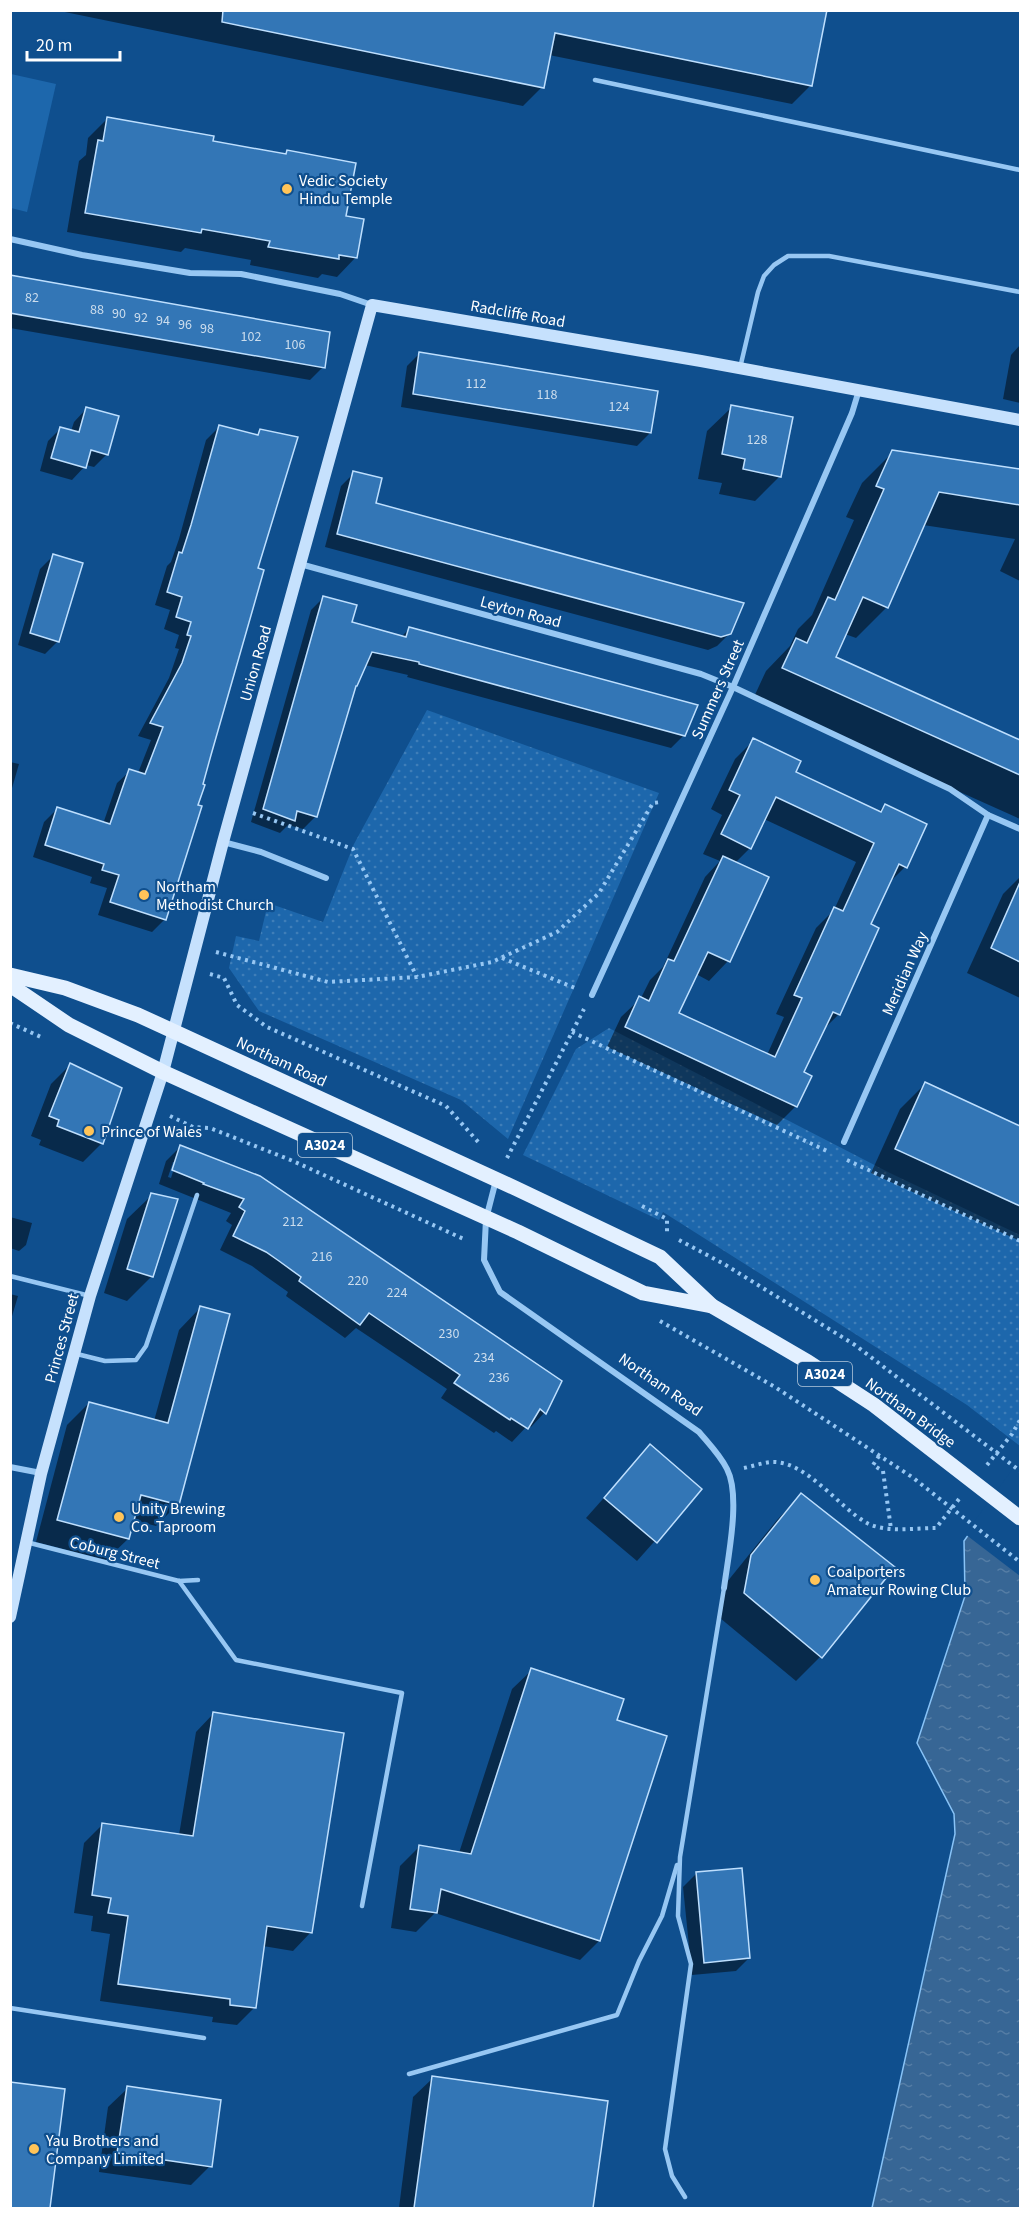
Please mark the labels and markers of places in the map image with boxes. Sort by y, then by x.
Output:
place label: Vedic Society Hindu Temple [299,170,393,210]
marker: Vedic Society Hindu Temple [280,182,294,196]
place label: Northam Methodist Church [156,876,274,916]
marker: Northam Methodist Church [137,888,151,902]
place label: Prince of Wales [101,1121,202,1143]
marker: Prince of Wales [82,1124,96,1138]
place label: Unity Brewing Co. Taproom [131,1498,225,1538]
marker: Unity Brewing Co. Taproom [112,1510,126,1524]
place label: Coalporters Amateur Rowing Club [827,1561,971,1601]
marker: Coalporters Amateur Rowing Club [808,1573,822,1587]
place label: Yau Brothers and Company Limited [45,2130,164,2170]
marker: Yau Brothers and Company Limited [27,2142,41,2156]

